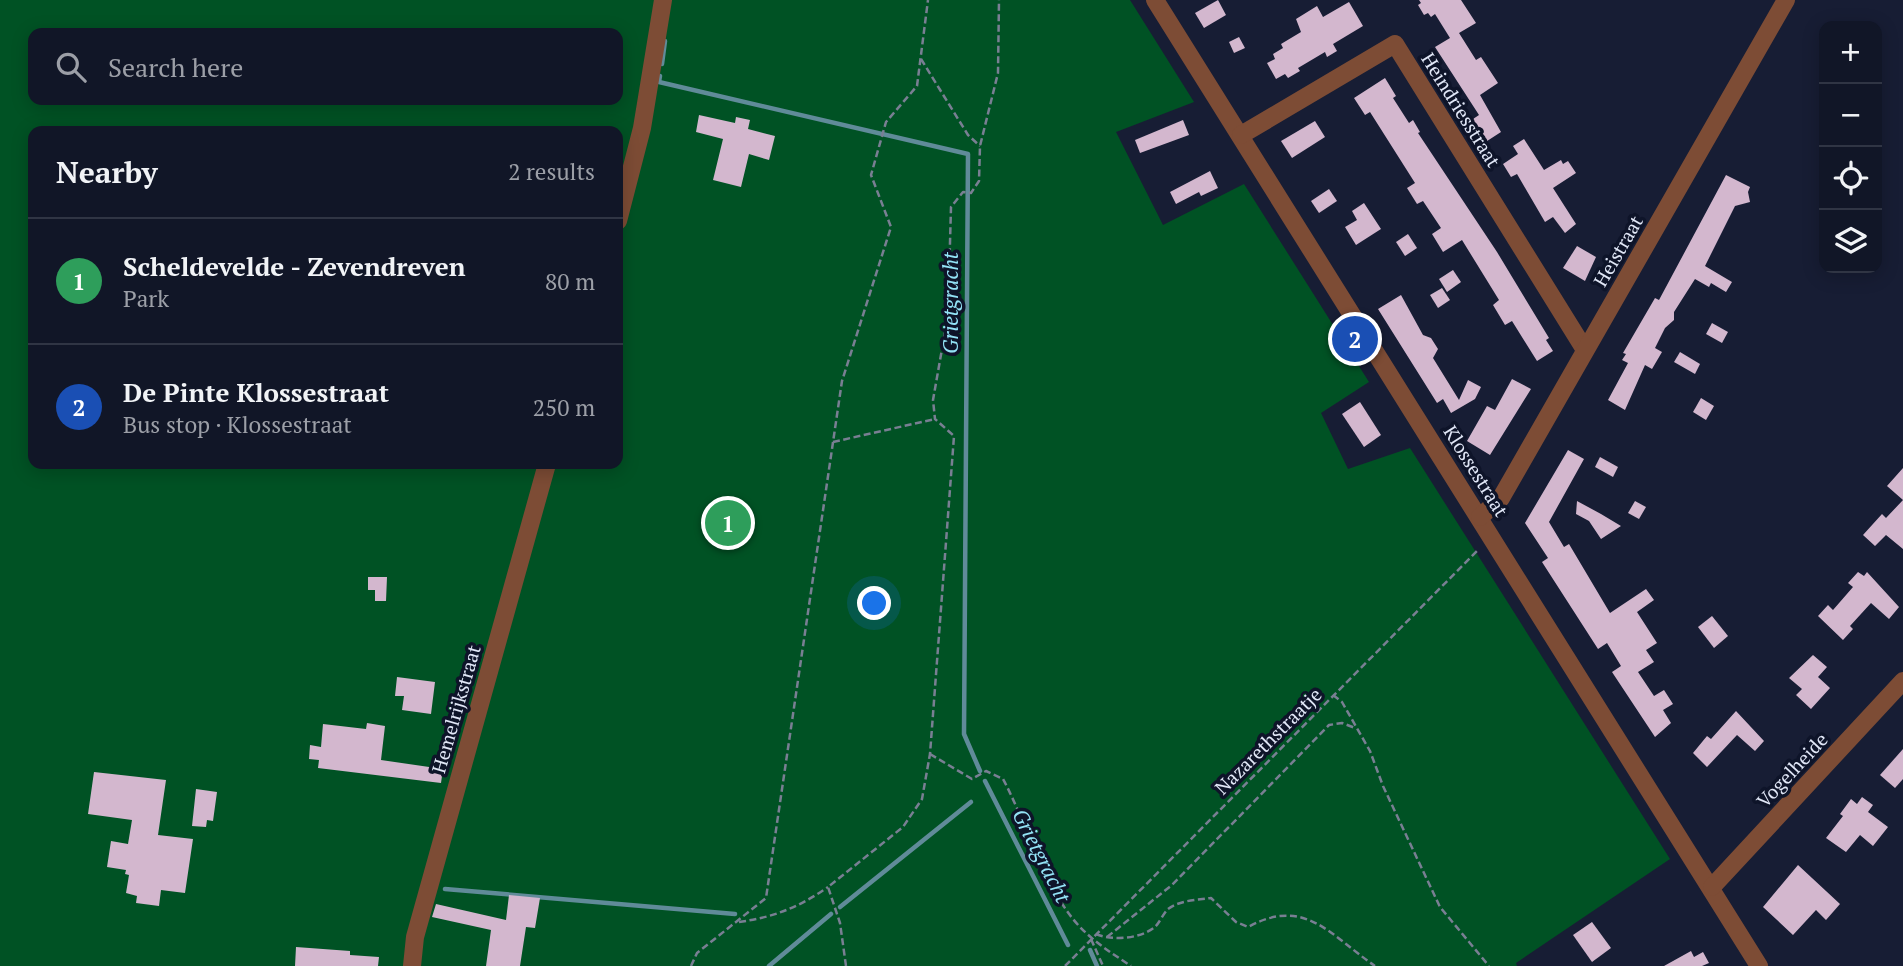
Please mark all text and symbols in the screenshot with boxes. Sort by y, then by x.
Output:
map controls [1819,21,1882,273]
button: + [1819,21,1882,84]
search box [28,28,623,105]
icon: search [52,48,90,86]
street label: Heindriesstraat [1416,48,1507,172]
text: Search here [108,50,243,84]
button: − [1819,84,1882,147]
button: locate [1819,147,1882,210]
text: Nearby [56,152,158,192]
text: 2 results [508,156,595,187]
button: layers [1819,210,1882,273]
street label: Heistraat [1587,211,1648,291]
text: Scheldevelde - Zevendreven [123,249,465,283]
water label: Grietgracht [936,251,964,354]
text: 1 [73,266,86,297]
text: 80 m [545,266,595,297]
text: Park [123,283,169,314]
pin: 2 [1332,313,1378,365]
text: De Pinte Klossestraat [123,375,389,409]
text: 2 [73,392,86,423]
text: 250 m [533,392,595,423]
text: Bus stop · Klossestraat [123,409,352,440]
street label: Klossestraat [1438,420,1514,521]
pin: 1 [705,497,751,549]
your location [857,586,891,620]
street label: Hemelrijkstraat [425,642,486,776]
street label: Nazarethstraatje [1209,682,1326,799]
street label: Vogelheide [1751,727,1833,812]
water label: Grietgracht [1006,804,1078,908]

